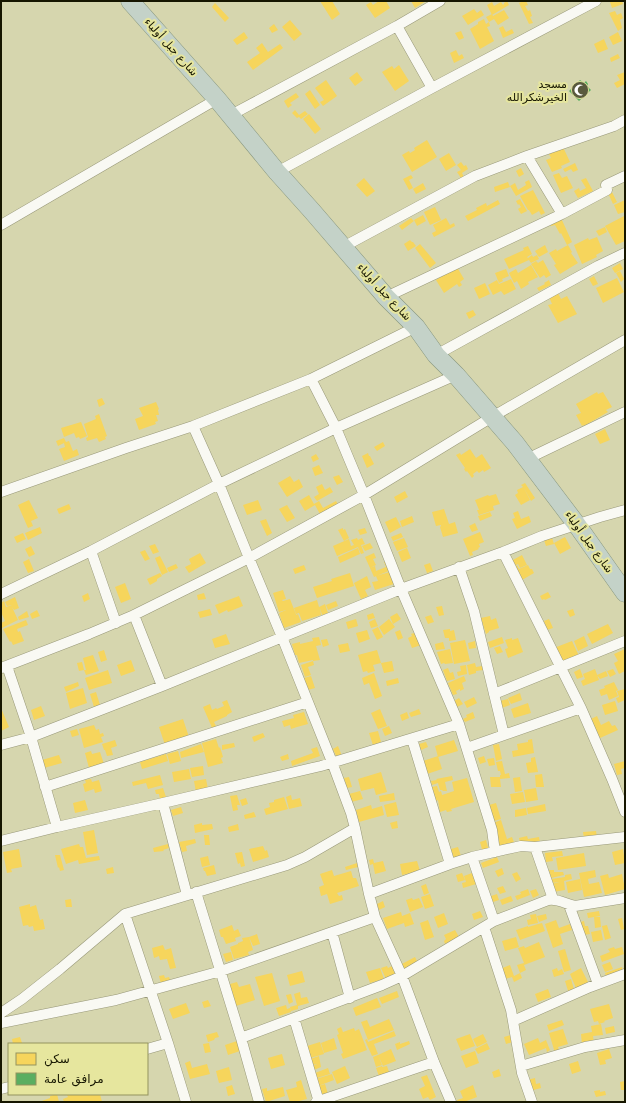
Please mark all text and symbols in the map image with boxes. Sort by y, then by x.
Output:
street label: شارع جبل أولياء [142,15,201,79]
place label: مسجد الخيرشكرالله [507,78,567,104]
mosque icon: مسجد الخيرشكرالله [570,80,590,100]
street label: شارع جبل أولياء [354,260,415,323]
street label: شارع جبل أولياء [562,508,617,576]
legend [8,1043,148,1095]
text: سكن [44,1052,70,1067]
text: مرافق عامة [44,1072,104,1087]

